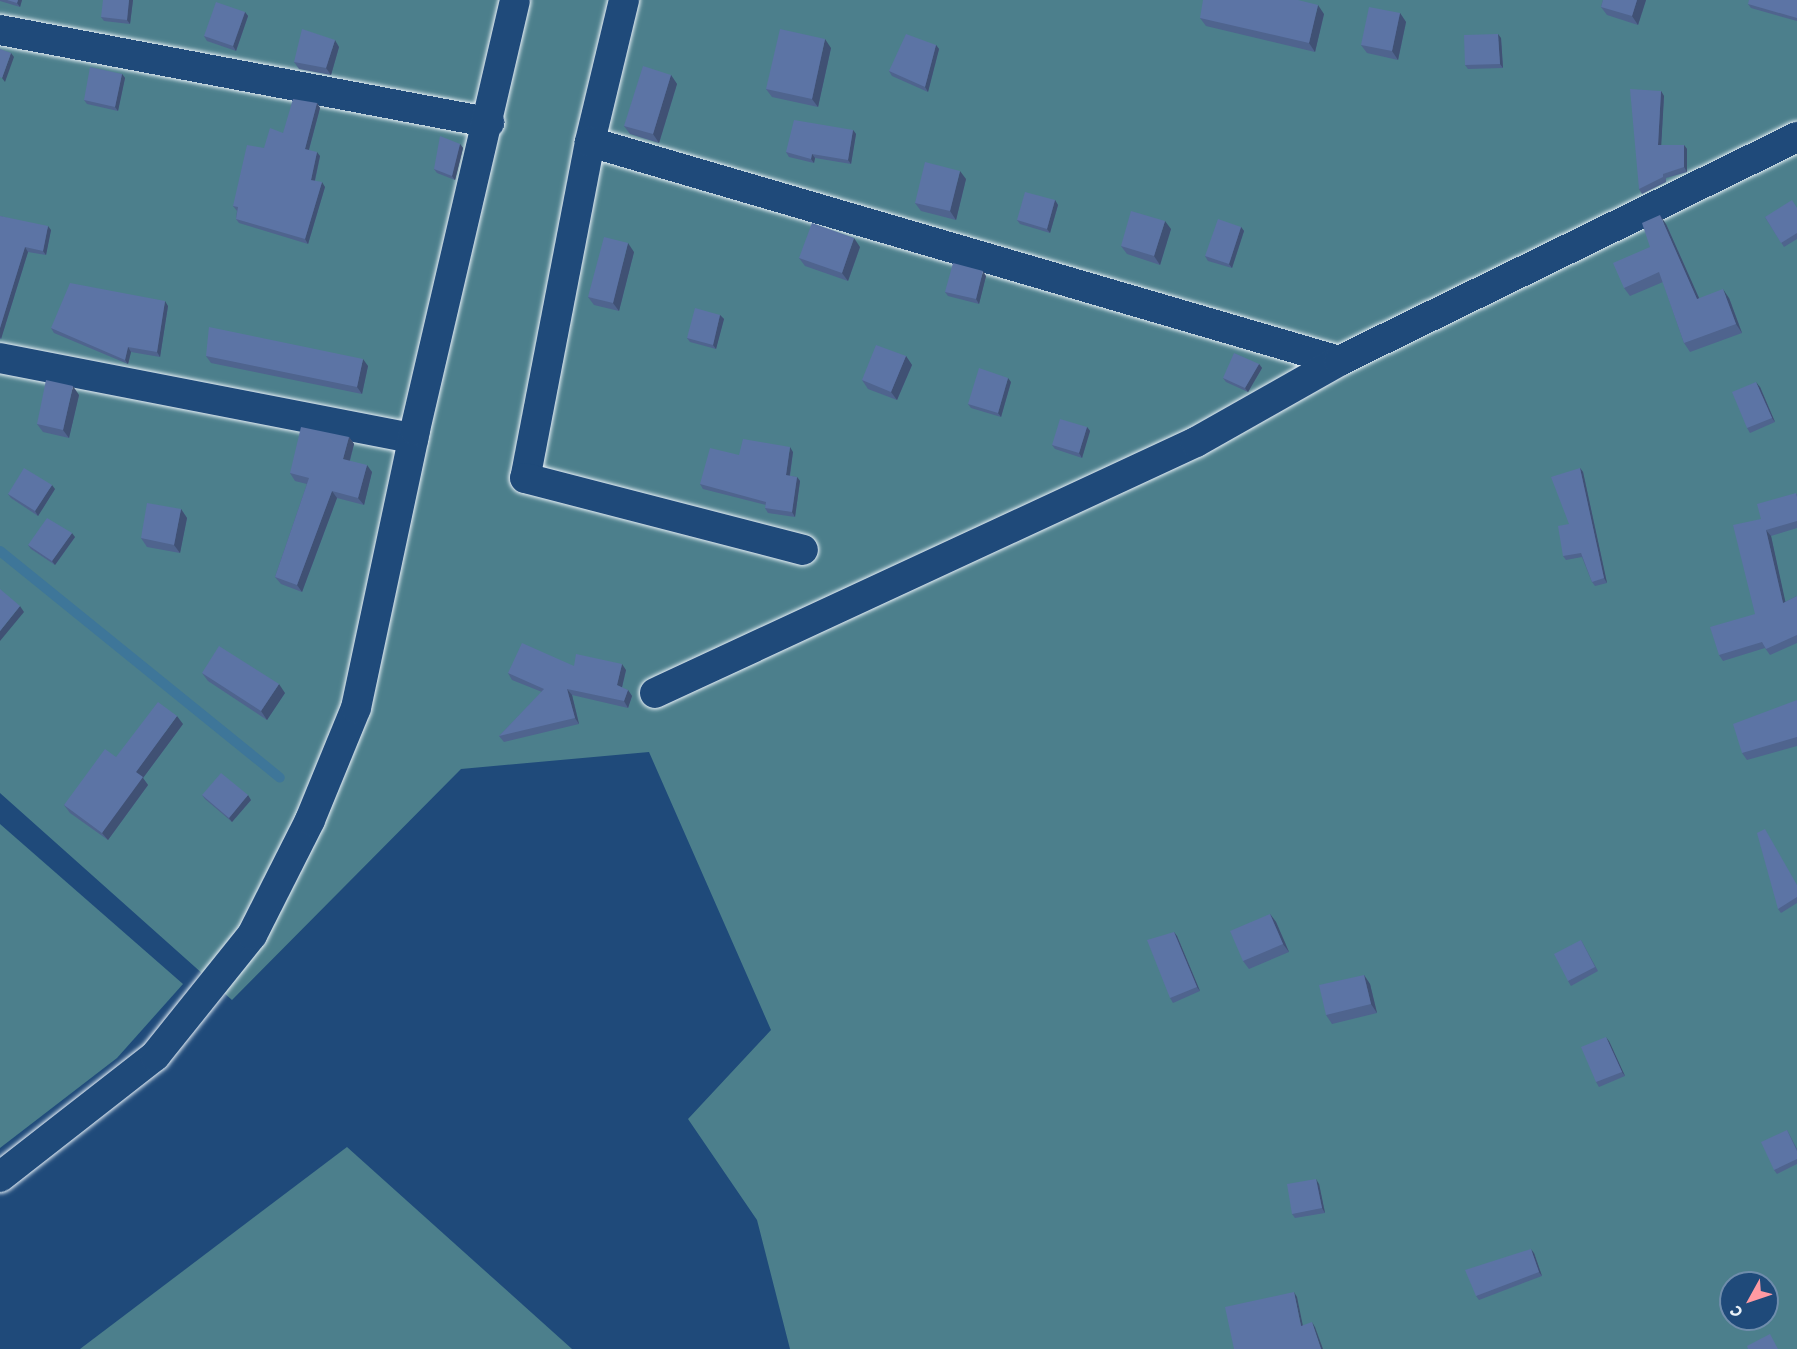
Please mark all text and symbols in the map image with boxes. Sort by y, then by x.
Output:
north arrow [1719,1271,1779,1331]
text: С [1725,1301,1748,1322]

